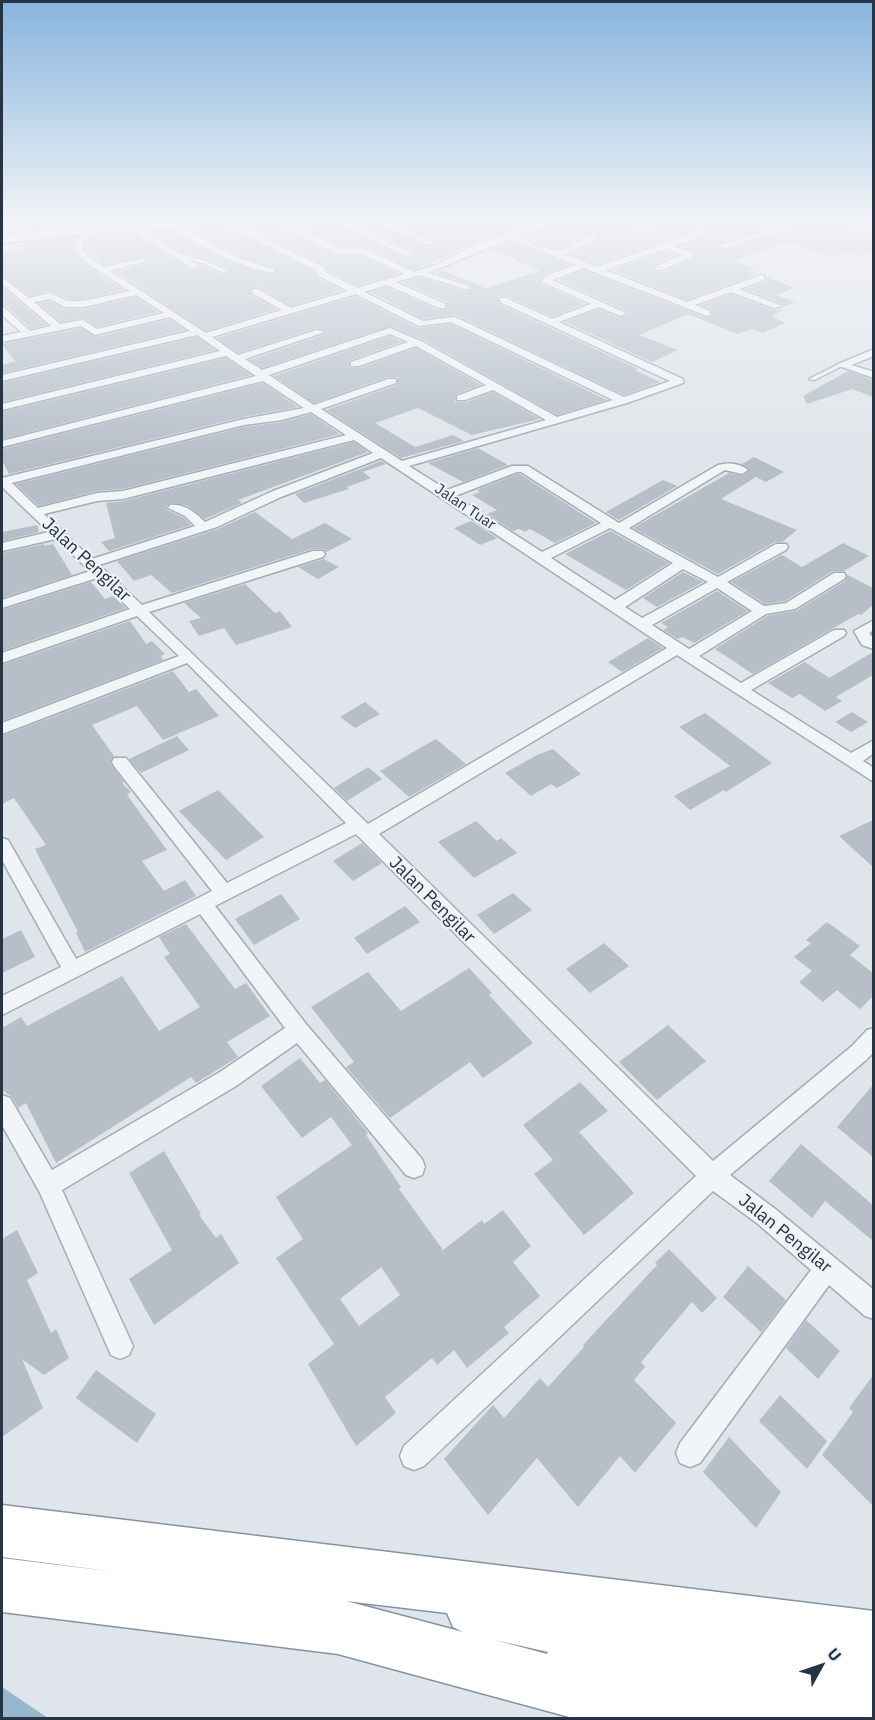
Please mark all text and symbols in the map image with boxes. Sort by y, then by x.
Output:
street label: Jalan Tuar [431,480,499,534]
street label: Jalan Pengilar [37,513,135,607]
street label: Jalan Pengilar [384,852,480,948]
street label: Jalan Pengilar [734,1190,836,1278]
north arrow [791,1636,851,1696]
text: U [824,1644,846,1665]

